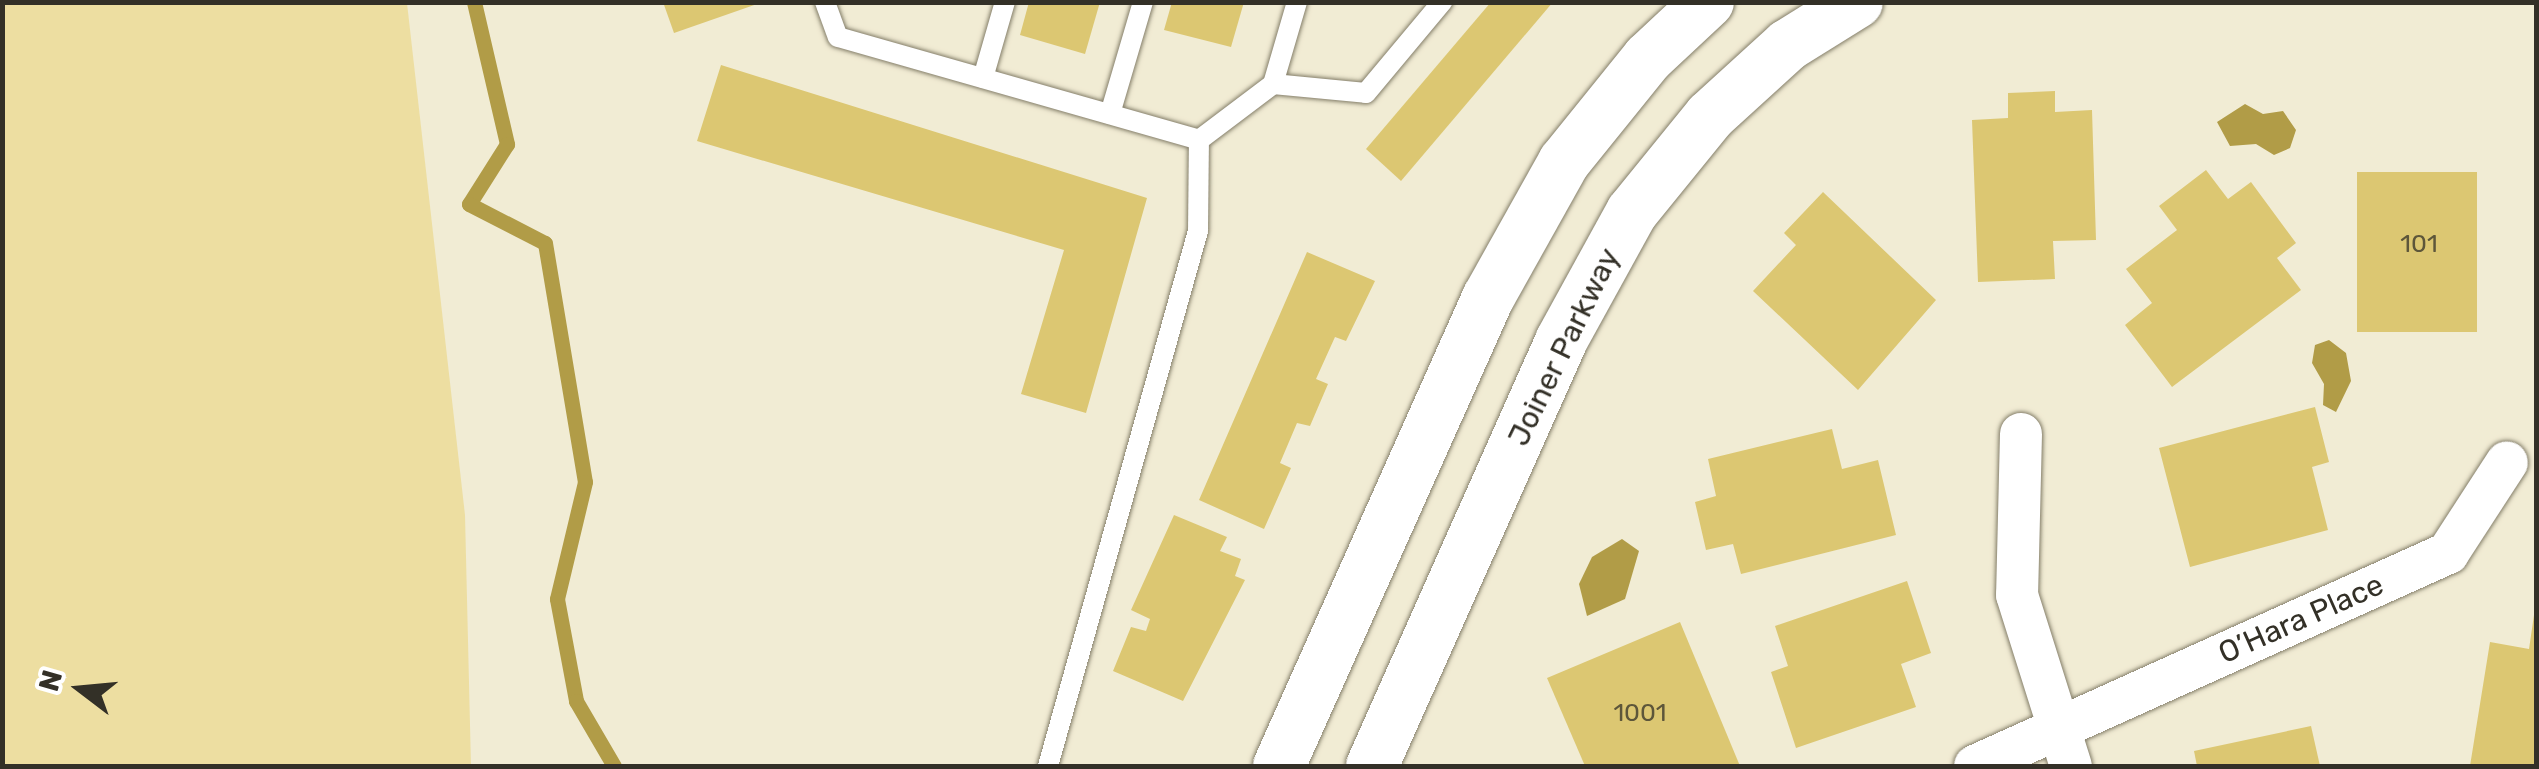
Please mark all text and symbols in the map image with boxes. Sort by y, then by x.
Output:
house number: 101 [2400,229,2438,259]
street label: Joiner Parkway [1500,242,1628,452]
street label: O’Hara Place [2213,567,2389,671]
north arrow [30,639,130,739]
text: N [32,666,69,695]
house number: 1001 [1613,698,1667,728]

